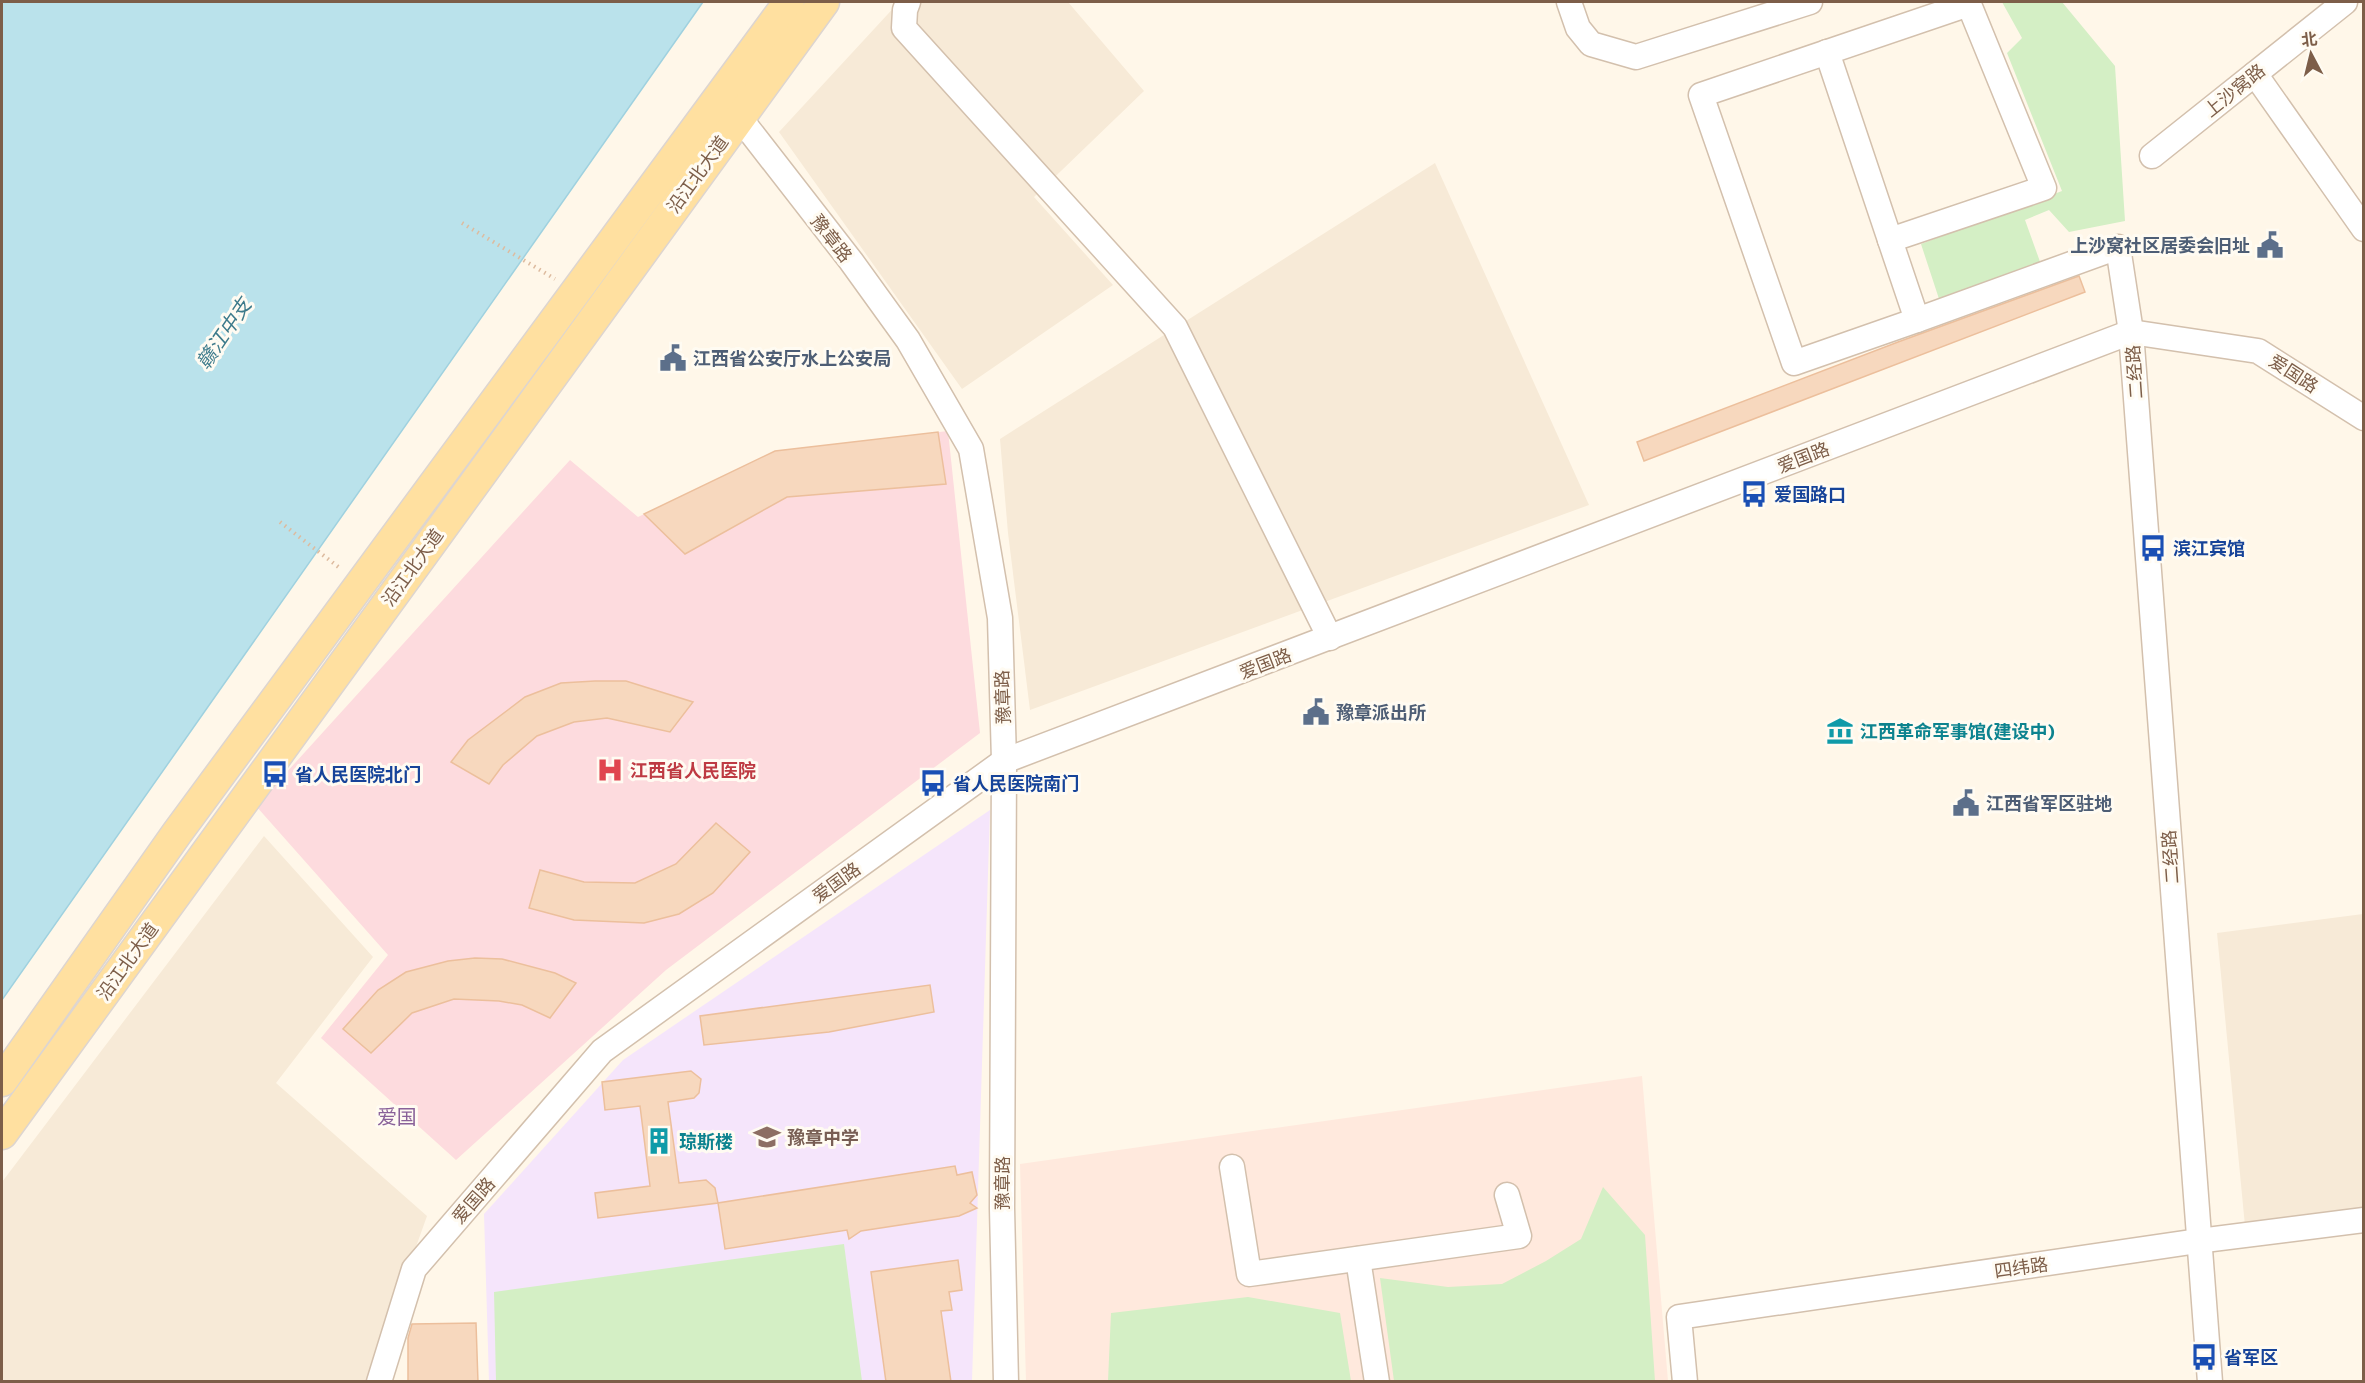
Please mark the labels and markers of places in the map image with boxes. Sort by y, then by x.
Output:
public building icon: 上沙窝社区居委会旧址 [2255,230,2285,260]
place label: 上沙窝社区居委会旧址 [2070,234,2250,256]
public building icon: 江西省公安厅水上公安局 [658,343,688,373]
place label: 江西省公安厅水上公安局 [693,347,891,369]
bus stop icon: 爱国路口 [1739,479,1769,509]
place label: 爱国路口 [1774,483,1846,505]
bus stop icon: 滨江宾馆 [2138,533,2168,563]
place label: 滨江宾馆 [2173,537,2245,559]
public building icon: 豫章派出所 [1301,697,1331,727]
place label: 豫章派出所 [1336,701,1426,723]
museum icon: 江西革命军事馆(建设中) [1825,716,1855,746]
place label: 江西革命军事馆(建设中) [1860,720,2055,742]
hospital icon: 江西省人民医院 [595,755,625,785]
bus stop icon: 省人民医院北门 [260,759,290,789]
place label: 江西省人民医院 [630,759,756,781]
place label: 省人民医院北门 [295,763,421,785]
bus stop icon: 省人民医院南门 [918,768,948,798]
place label: 省人民医院南门 [953,772,1079,794]
public building icon: 江西省军区驻地 [1951,788,1981,818]
place label: 江西省军区驻地 [1986,792,2112,814]
school or university icon: 豫章中学 [752,1122,782,1152]
building icon: 琼斯楼 [644,1126,674,1156]
place label: 豫章中学 [787,1126,859,1148]
place label: 琼斯楼 [679,1130,733,1152]
bus stop icon: 省军区 [2189,1342,2219,1372]
place label: 省军区 [2224,1346,2278,1368]

